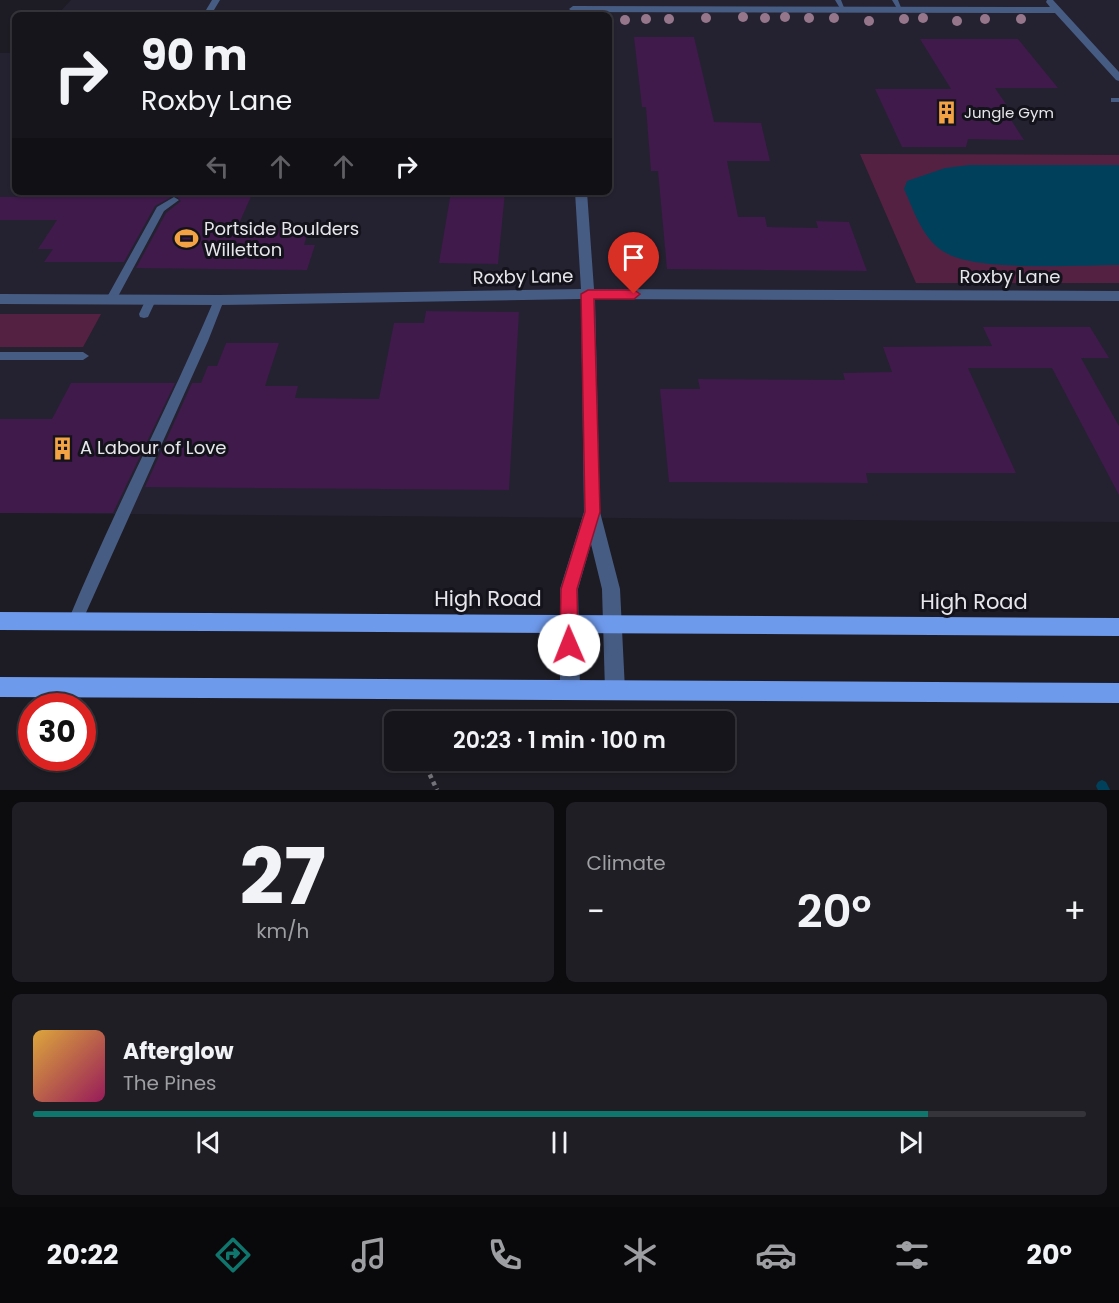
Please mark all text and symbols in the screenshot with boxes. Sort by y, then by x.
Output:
text: 90 m [141,26,248,85]
icon: right [42,36,120,114]
text: Roxby Lane [141,82,292,119]
building icon: Jungle Gym [933,100,959,126]
place label: Jungle Gym [964,102,1054,123]
icon: left [201,150,234,183]
icon: ahead [264,150,297,183]
icon: ahead [327,150,360,183]
icon: right [390,150,423,183]
place label: Portside Boulders Willetton [204,216,359,262]
sports icon: Portside Boulders Willetton [173,226,199,252]
pin [608,232,659,294]
icon: arrive [617,241,650,274]
street label: Roxby Lane [472,263,574,290]
street label: Roxby Lane [960,264,1060,289]
building icon: A Labour of Love [49,435,75,461]
place label: A Labour of Love [80,435,226,460]
street label: High Road [434,584,542,613]
street label: High Road [920,587,1028,616]
position arrow [537,613,601,677]
speed limit sign: 30 [18,693,96,771]
text: 20:23 · 1 min · 100 m [453,725,666,756]
text: 27 [240,822,326,931]
text: Climate [587,849,666,877]
text: 20° [797,880,872,943]
text: − [587,888,605,935]
text: + [1063,888,1086,935]
text: km/h [256,917,309,945]
text: Afterglow [123,1036,234,1067]
text: The Pines [123,1069,217,1097]
icon: previous [192,1126,225,1159]
icon: pause [543,1126,576,1159]
icon: next [894,1126,927,1159]
icon: directions [212,1234,254,1276]
icon: music [348,1234,390,1276]
icon: phone [484,1234,526,1276]
icon: climate [619,1234,661,1276]
icon: car [755,1234,797,1276]
icon: filters [891,1234,933,1276]
text: 20:22 [47,1236,118,1273]
text: 20° [1027,1236,1072,1273]

